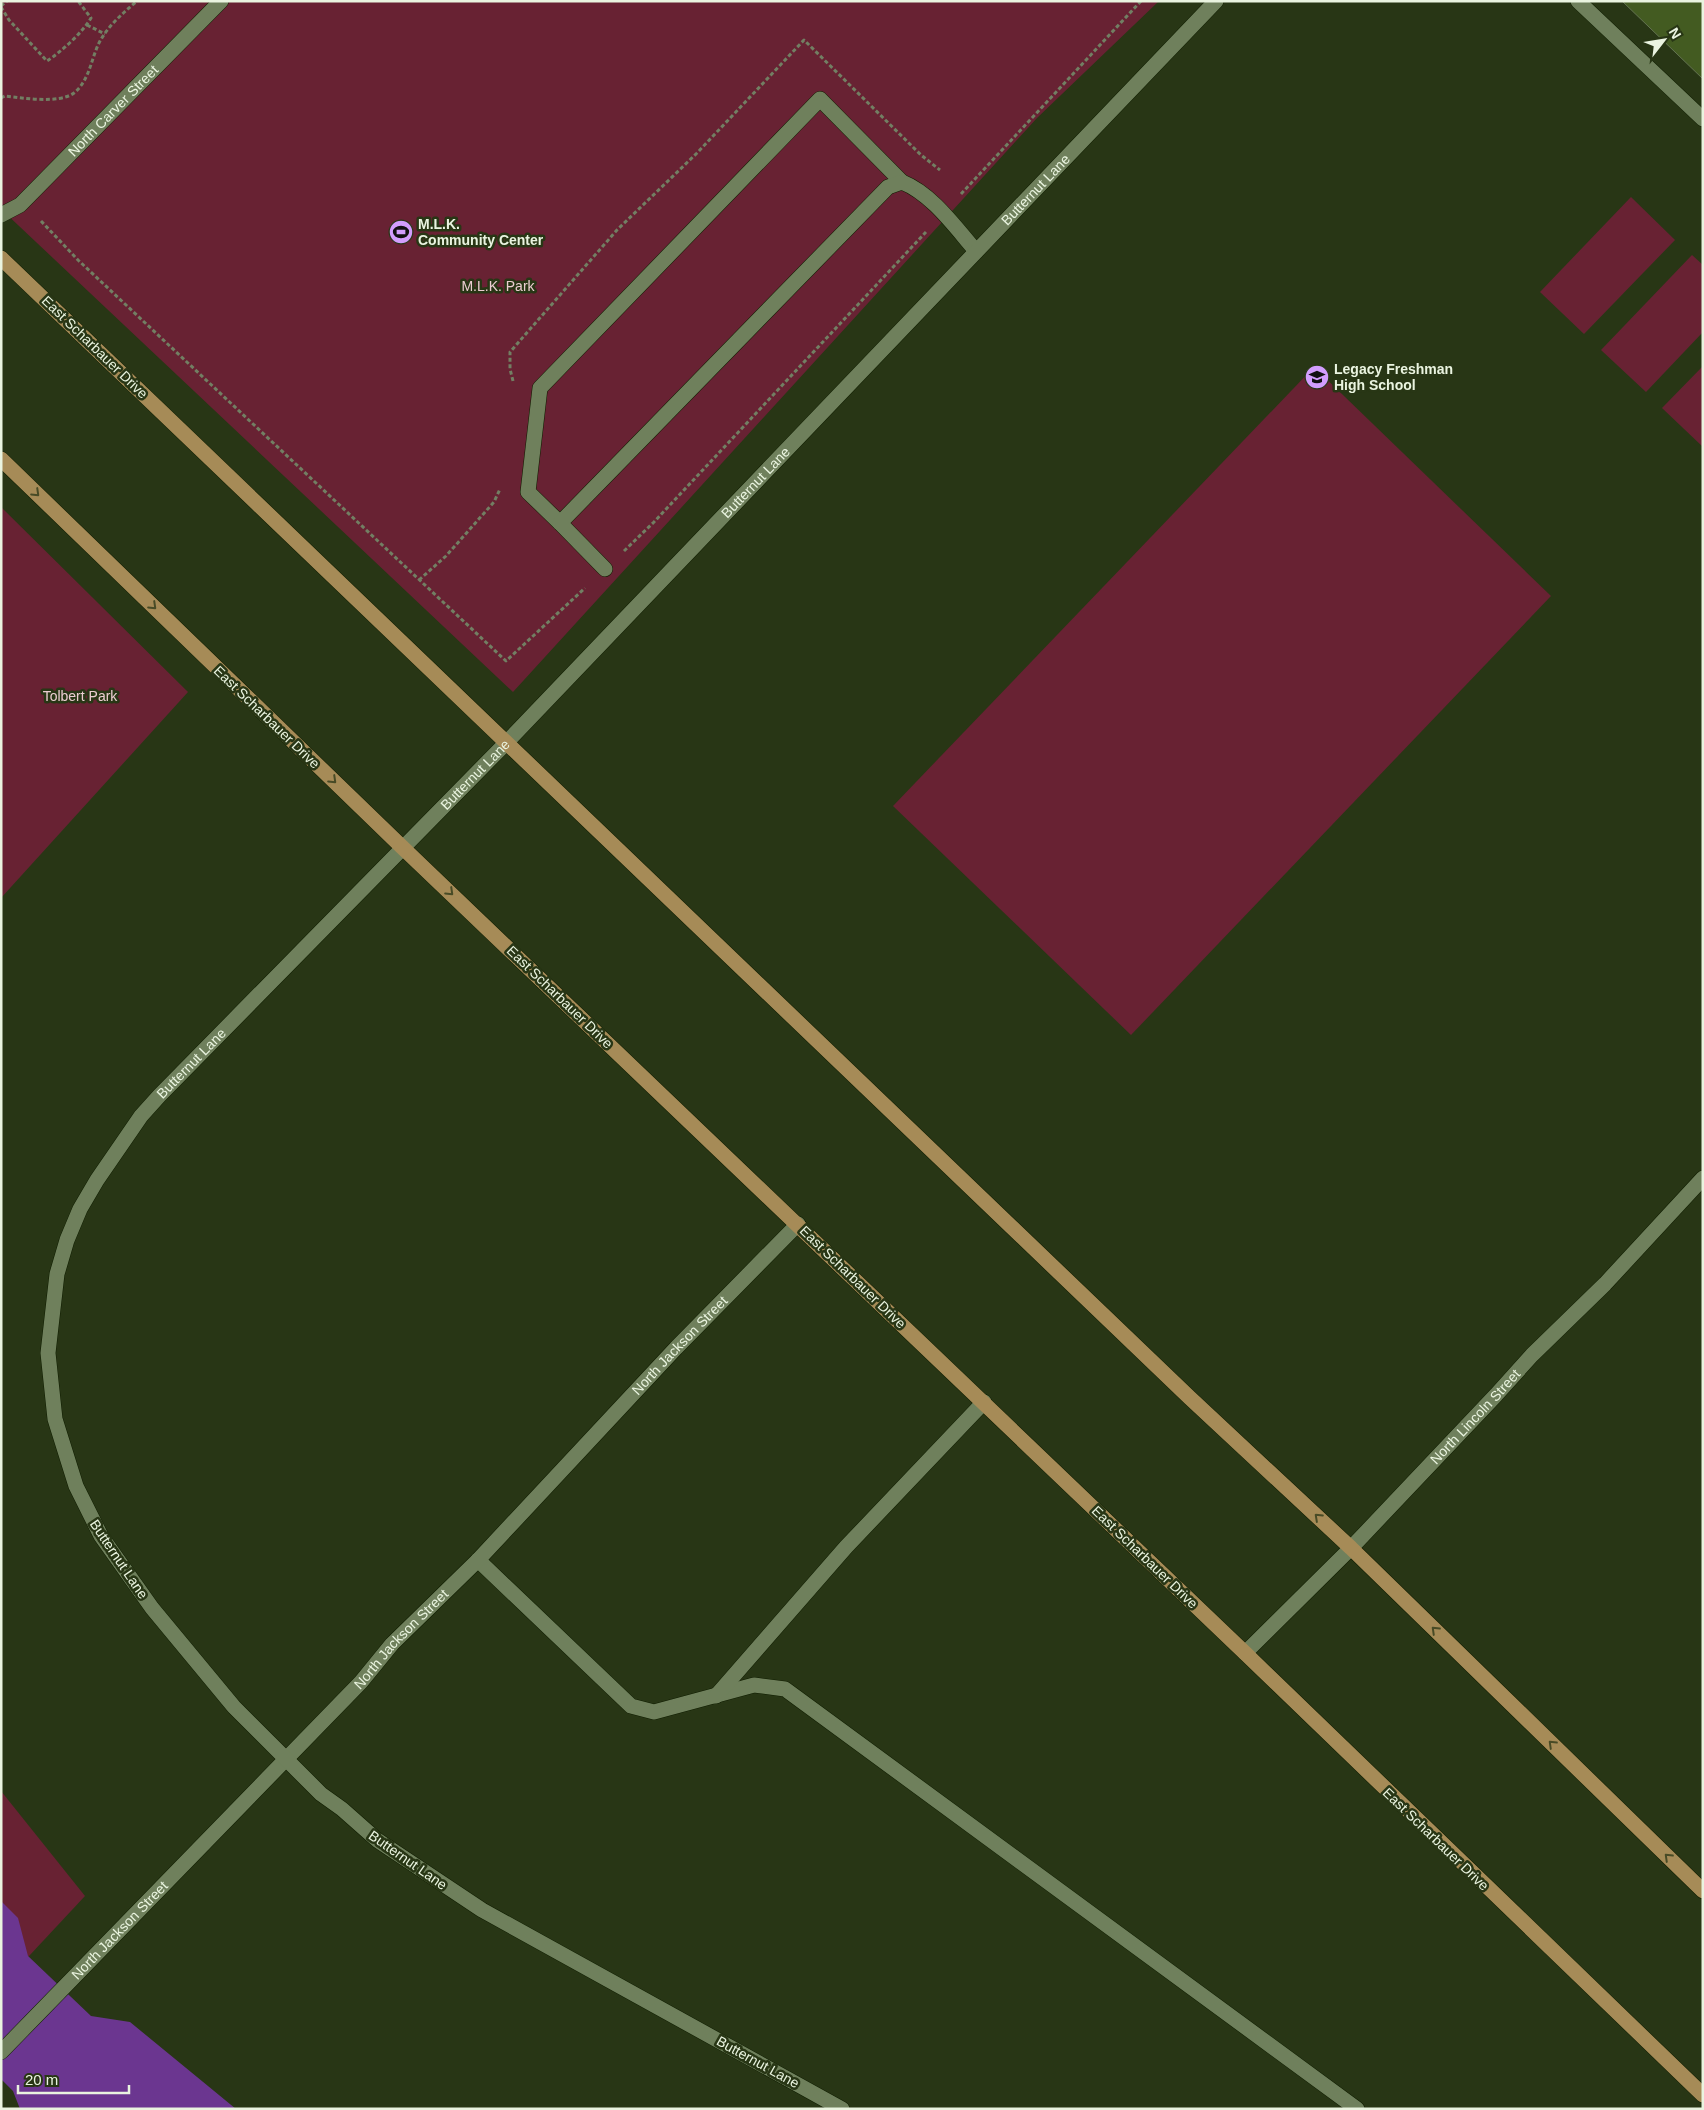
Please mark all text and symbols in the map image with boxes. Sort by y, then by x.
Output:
north arrow [1639,15,1689,65]
text: N [1666,25,1685,42]
street label: North Carver Street [65,62,161,159]
street label: Butternut Lane [998,151,1073,228]
place label: M.L.K. Community Center [418,216,544,248]
sports icon: M.L.K. Community Center [388,219,414,245]
park label: M.L.K. Park [461,278,536,294]
street label: East Scharbauer Drive [39,292,151,402]
place label: Legacy Freshman High School [1334,361,1453,393]
school or university icon: Legacy Freshman High School [1304,364,1330,390]
street label: Butternut Lane [718,443,793,521]
one-way arrow [31,487,40,496]
one-way arrow [147,600,156,609]
street label: East Scharbauer Drive [211,662,323,772]
park label: Tolbert Park [43,688,118,704]
street label: Butternut Lane [437,736,513,813]
one-way arrow [327,774,336,783]
one-way arrow [444,887,453,896]
street label: East Scharbauer Drive [504,942,616,1052]
street label: Butternut Lane [153,1025,229,1102]
street label: East Scharbauer Drive [797,1222,909,1332]
street label: North Jackson Street [629,1293,731,1398]
street label: North Lincoln Street [1427,1366,1523,1467]
street label: East Scharbauer Drive [1089,1502,1201,1612]
one-way arrow [1315,1514,1324,1523]
street label: Butternut Lane [87,1516,151,1602]
street label: North Jackson Street [351,1586,451,1692]
one-way arrow [1432,1627,1441,1636]
one-way arrow [1548,1741,1557,1750]
street label: East Scharbauer Drive [1380,1784,1492,1894]
street label: Butternut Lane [366,1827,450,1893]
one-way arrow [1665,1854,1674,1863]
street label: North Jackson Street [68,1878,171,1983]
street label: Butternut Lane [714,2033,802,2091]
scale bar [18,2062,129,2094]
text: 20 m [25,2071,58,2088]

